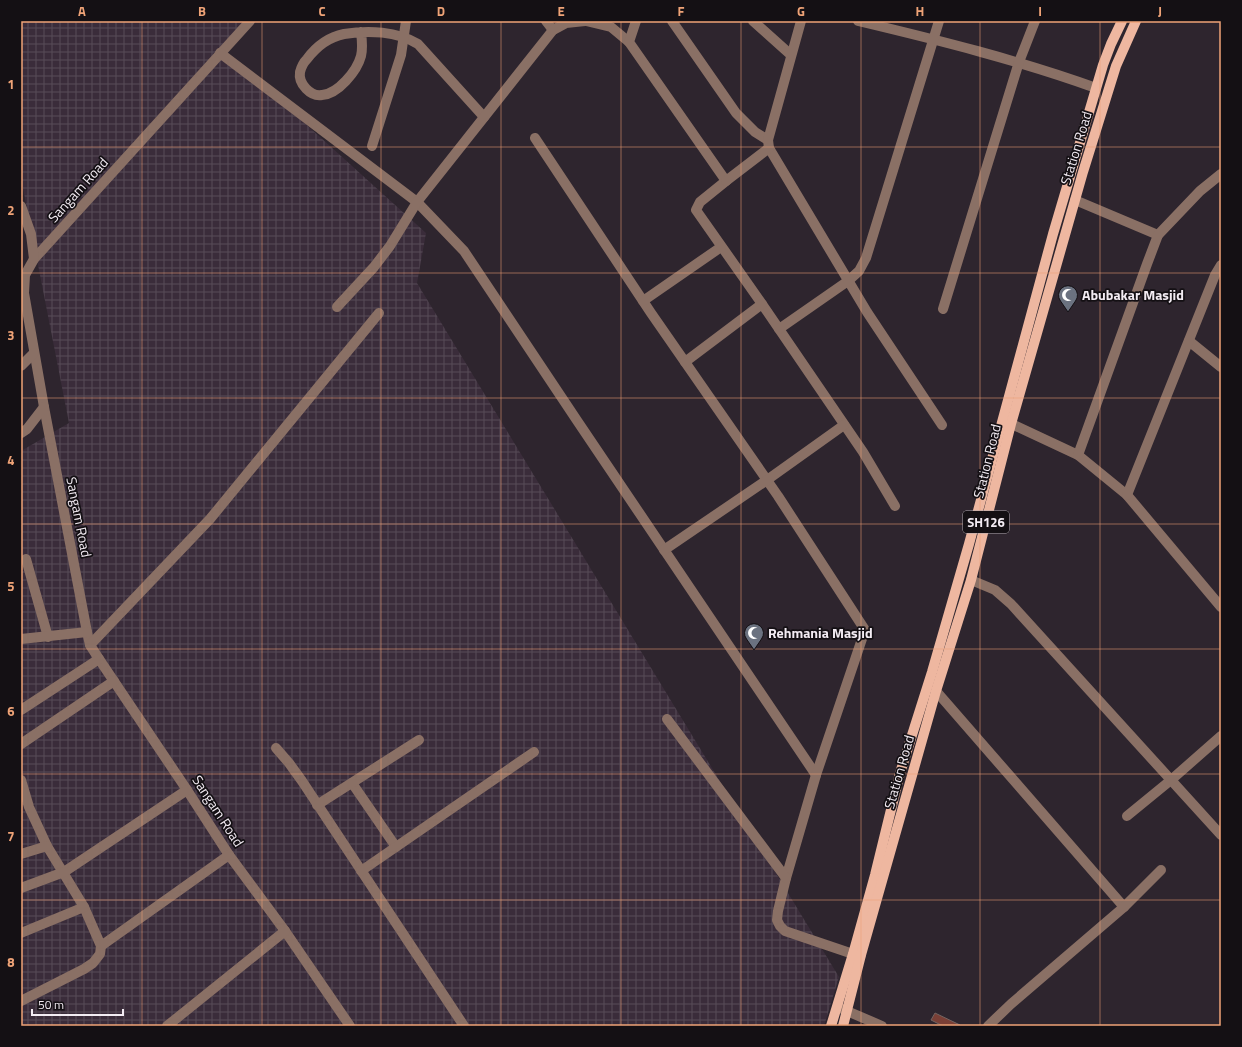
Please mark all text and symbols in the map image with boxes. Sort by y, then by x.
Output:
text: A [78,1,86,21]
text: B [198,1,206,21]
text: C [318,1,326,21]
text: D [437,1,445,21]
text: E [557,1,565,21]
text: F [678,1,685,21]
text: G [797,1,805,21]
text: H [916,1,924,21]
text: I [1038,1,1042,21]
text: J [1158,1,1162,21]
text: 1 [7,74,15,94]
street label: Station Road [1054,109,1097,187]
street label: Sangam Road [43,152,113,227]
text: 2 [7,200,15,220]
mosque icon: Abubakar Masjid [1057,284,1079,312]
place label: Abubakar Masjid [1082,284,1184,305]
text: 3 [7,325,15,345]
street label: Station Road [967,422,1006,500]
text: 4 [7,450,15,470]
street label: Sangam Road [61,475,98,559]
road number: SH126 [963,511,1009,533]
text: 5 [7,576,15,596]
mosque icon: Rehmania Masjid [743,622,765,650]
place label: Rehmania Masjid [768,622,873,643]
text: 6 [7,701,15,721]
street label: Station Road [878,733,919,811]
street label: Sangam Road [187,771,249,851]
text: 7 [7,826,15,846]
text: 8 [7,952,15,972]
scale bar [32,991,123,1017]
text: 50 m [38,995,64,1014]

